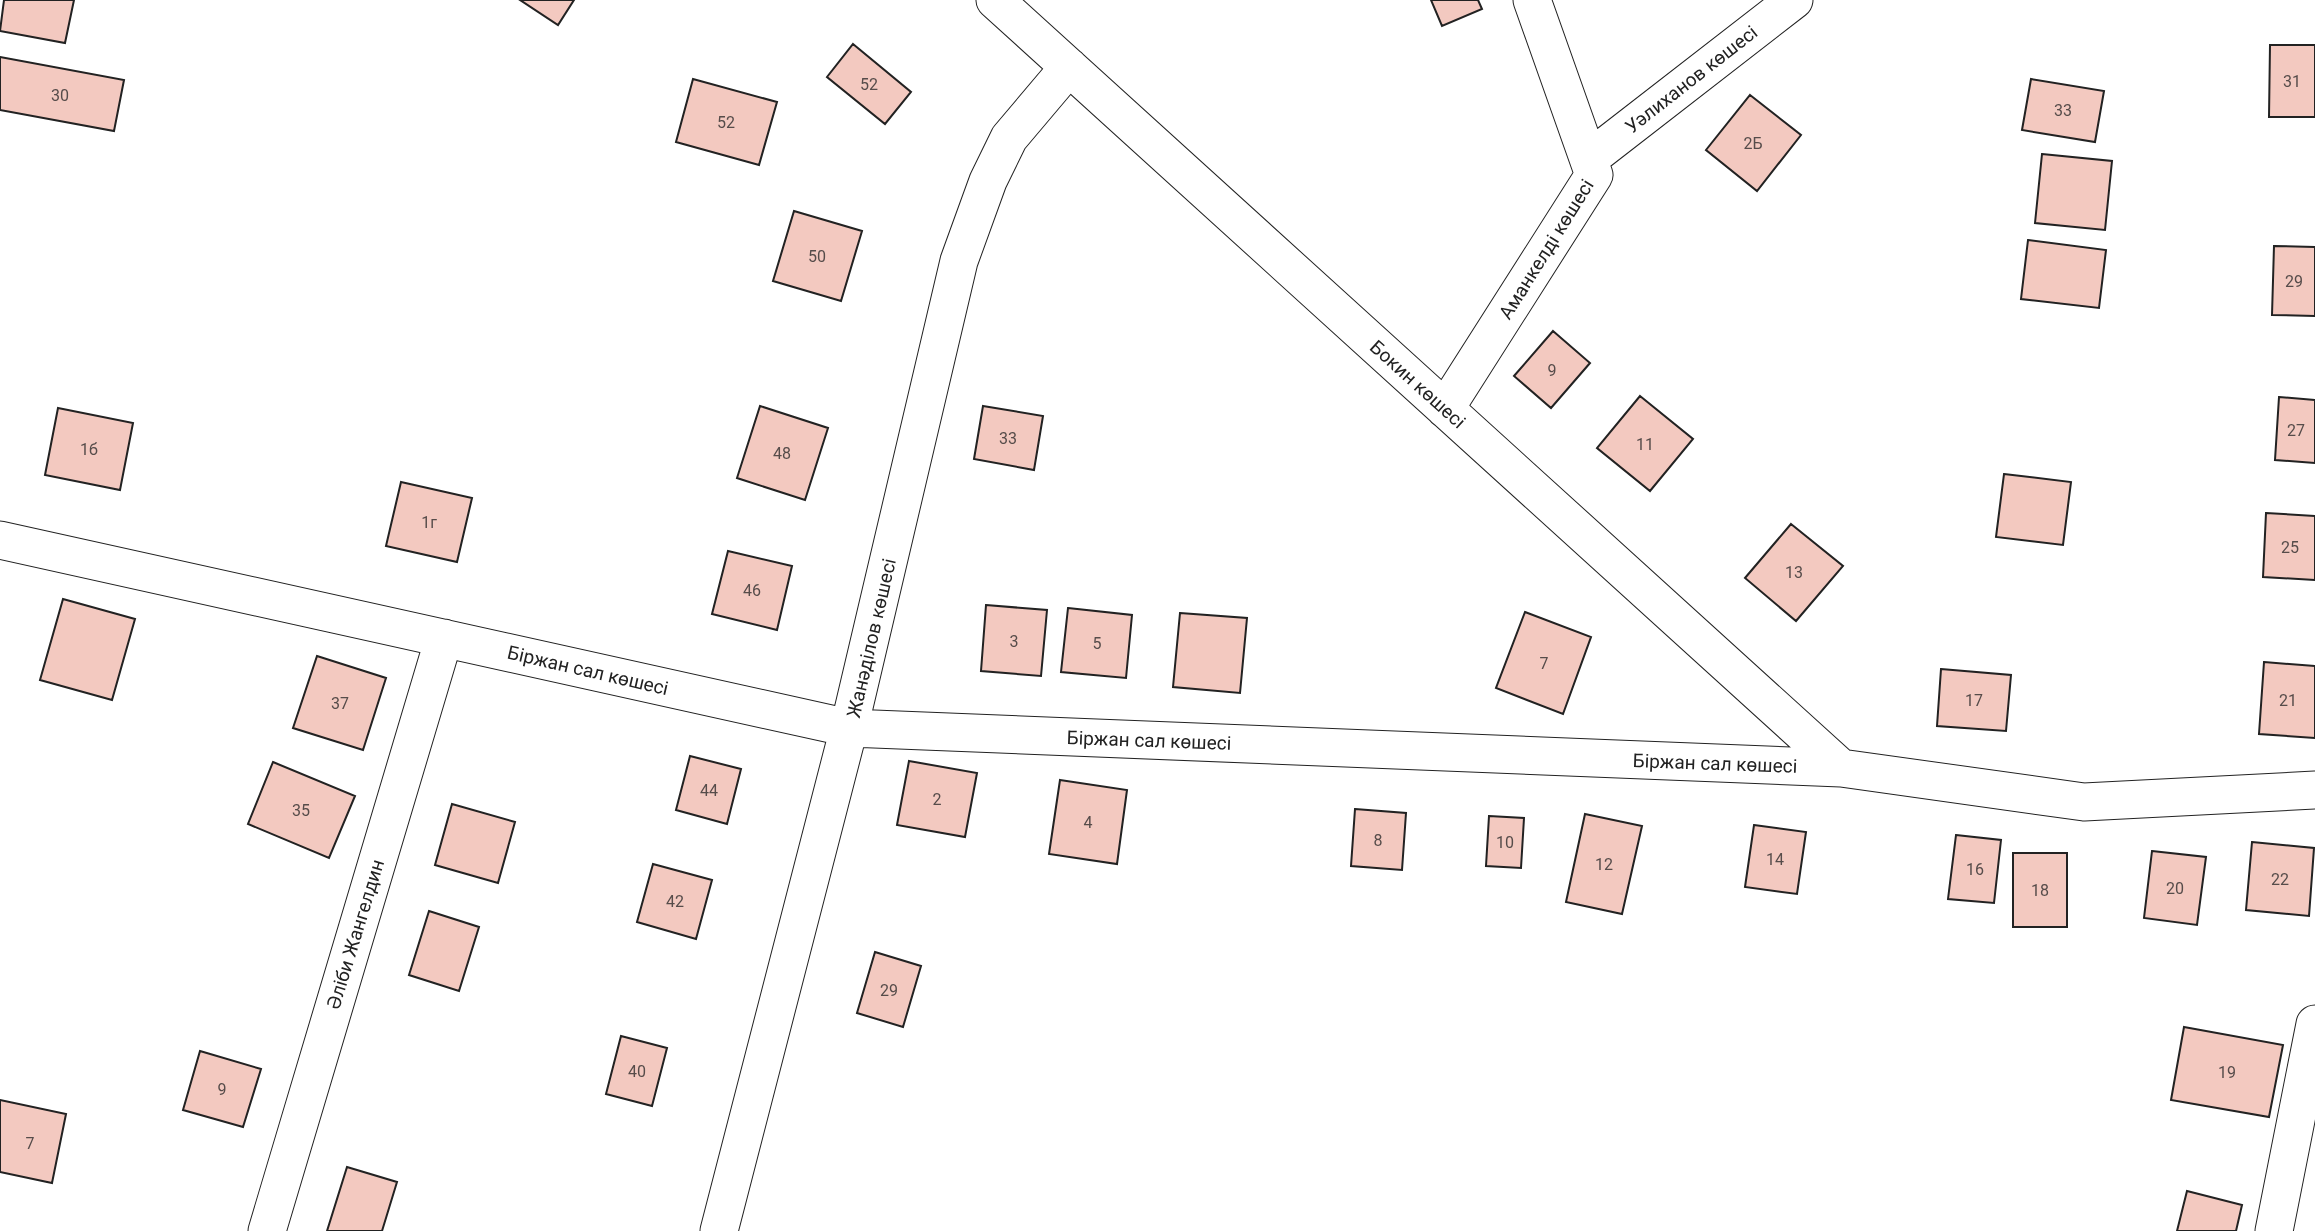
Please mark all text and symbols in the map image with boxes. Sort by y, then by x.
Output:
street label: Уәлиханов көшесі [1621,21,1762,138]
house number: 31 [2283,72,2301,91]
house number: 52 [860,75,878,94]
house number: 30 [51,86,69,105]
house number: 33 [2054,101,2072,120]
house number: 52 [717,113,735,132]
house number: 2Б [1743,134,1763,153]
street label: Аманкелді көшесі [1494,175,1599,324]
house number: 50 [808,247,826,266]
house number: 29 [2285,272,2303,291]
street label: Бокин көшесі [1365,335,1470,433]
house number: 9 [1548,361,1557,380]
house number: 27 [2287,421,2305,440]
house number: 33 [999,429,1017,448]
house number: 11 [1636,435,1654,454]
house number: 1б [80,440,98,459]
house number: 48 [773,444,791,463]
house number: 1г [421,513,437,532]
house number: 25 [2281,538,2299,557]
street label: Жанәділов көшесі [842,556,901,720]
house number: 13 [1785,563,1803,582]
house number: 46 [743,581,761,600]
house number: 3 [1010,632,1019,651]
house number: 5 [1093,634,1102,653]
street label: Біржан сал көшесі [505,641,671,700]
house number: 7 [1540,654,1549,673]
house number: 17 [1965,691,1983,710]
house number: 21 [2279,691,2297,710]
house number: 37 [331,694,349,713]
street label: Біржан сал көшесі [1066,726,1232,755]
street label: Біржан сал көшесі [1632,749,1798,778]
house number: 44 [700,781,718,800]
house number: 2 [933,790,942,809]
house number: 35 [292,801,310,820]
house number: 4 [1084,813,1093,832]
house number: 8 [1374,831,1383,850]
house number: 10 [1496,833,1514,852]
house number: 14 [1766,850,1784,869]
house number: 12 [1595,855,1613,874]
street label: Әліби Жангелдин [322,856,389,1012]
house number: 16 [1966,860,1984,879]
house number: 22 [2271,870,2289,889]
house number: 20 [2166,879,2184,898]
house number: 18 [2031,881,2049,900]
house number: 42 [666,892,684,911]
house number: 29 [880,981,898,1000]
house number: 40 [628,1062,646,1081]
house number: 19 [2218,1063,2236,1082]
house number: 9 [218,1080,227,1099]
house number: 7 [26,1134,35,1153]

